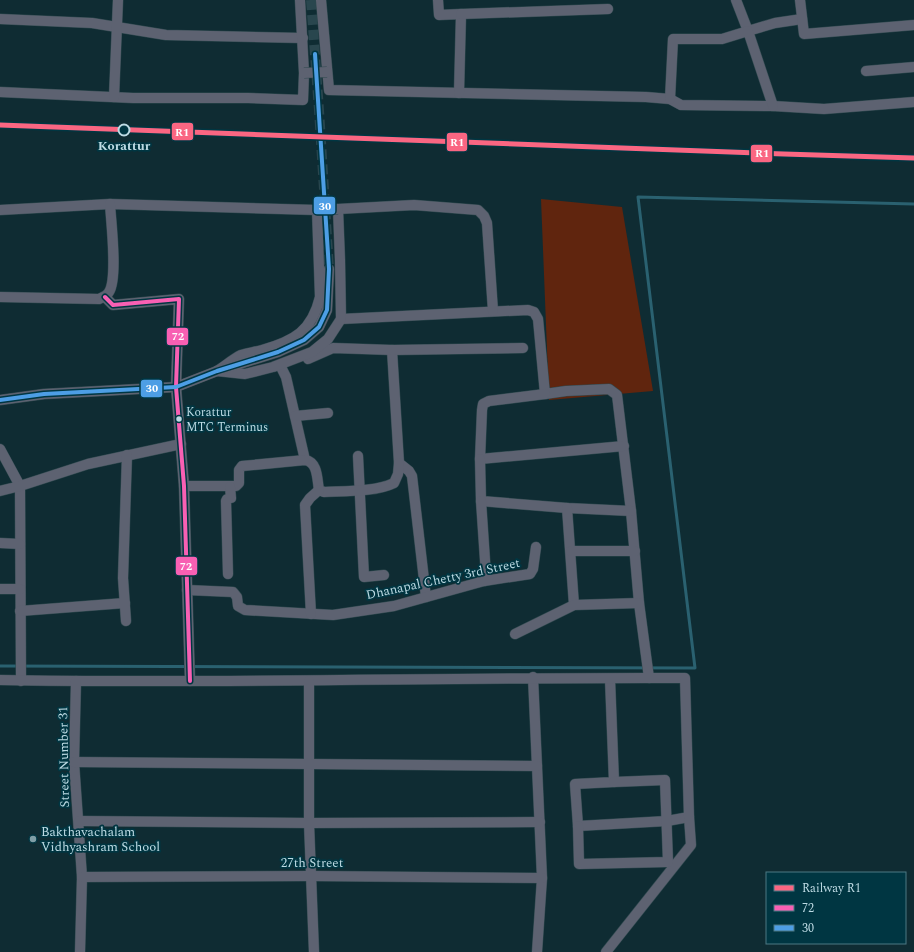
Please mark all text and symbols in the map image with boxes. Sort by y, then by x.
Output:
line badge: R1 [171,122,194,141]
marker: Korattur [117,123,131,137]
text: R1 [175,124,189,141]
line badge: R1 [446,132,468,152]
text: R1 [450,134,464,151]
place label: Korattur [98,136,151,156]
line badge: R1 [750,144,773,163]
text: R1 [755,145,769,162]
line badge: 30 [313,196,336,215]
text: 30 [319,198,331,215]
line badge: 72 [166,327,189,346]
text: 72 [172,328,184,345]
line badge: 30 [140,379,163,398]
text: 30 [146,380,158,397]
place label: Korattur MTC Terminus [186,403,268,437]
marker: Korattur MTC Terminus [174,414,184,424]
street label: Dhanapal Chetty 3rd Street [364,553,522,605]
line badge: 72 [175,556,198,576]
text: 72 [180,558,192,575]
street label: Street Number 31 [53,706,75,808]
place label: Bakthavachalam Vidhyashram School [41,822,160,857]
marker: Bakthavachalam Vidhyashram School [28,834,38,844]
street label: 27th Street [281,853,344,873]
legend [766,872,906,944]
text: Railway R1 [802,879,861,898]
text: 72 [802,899,814,918]
text: 30 [802,919,814,938]

